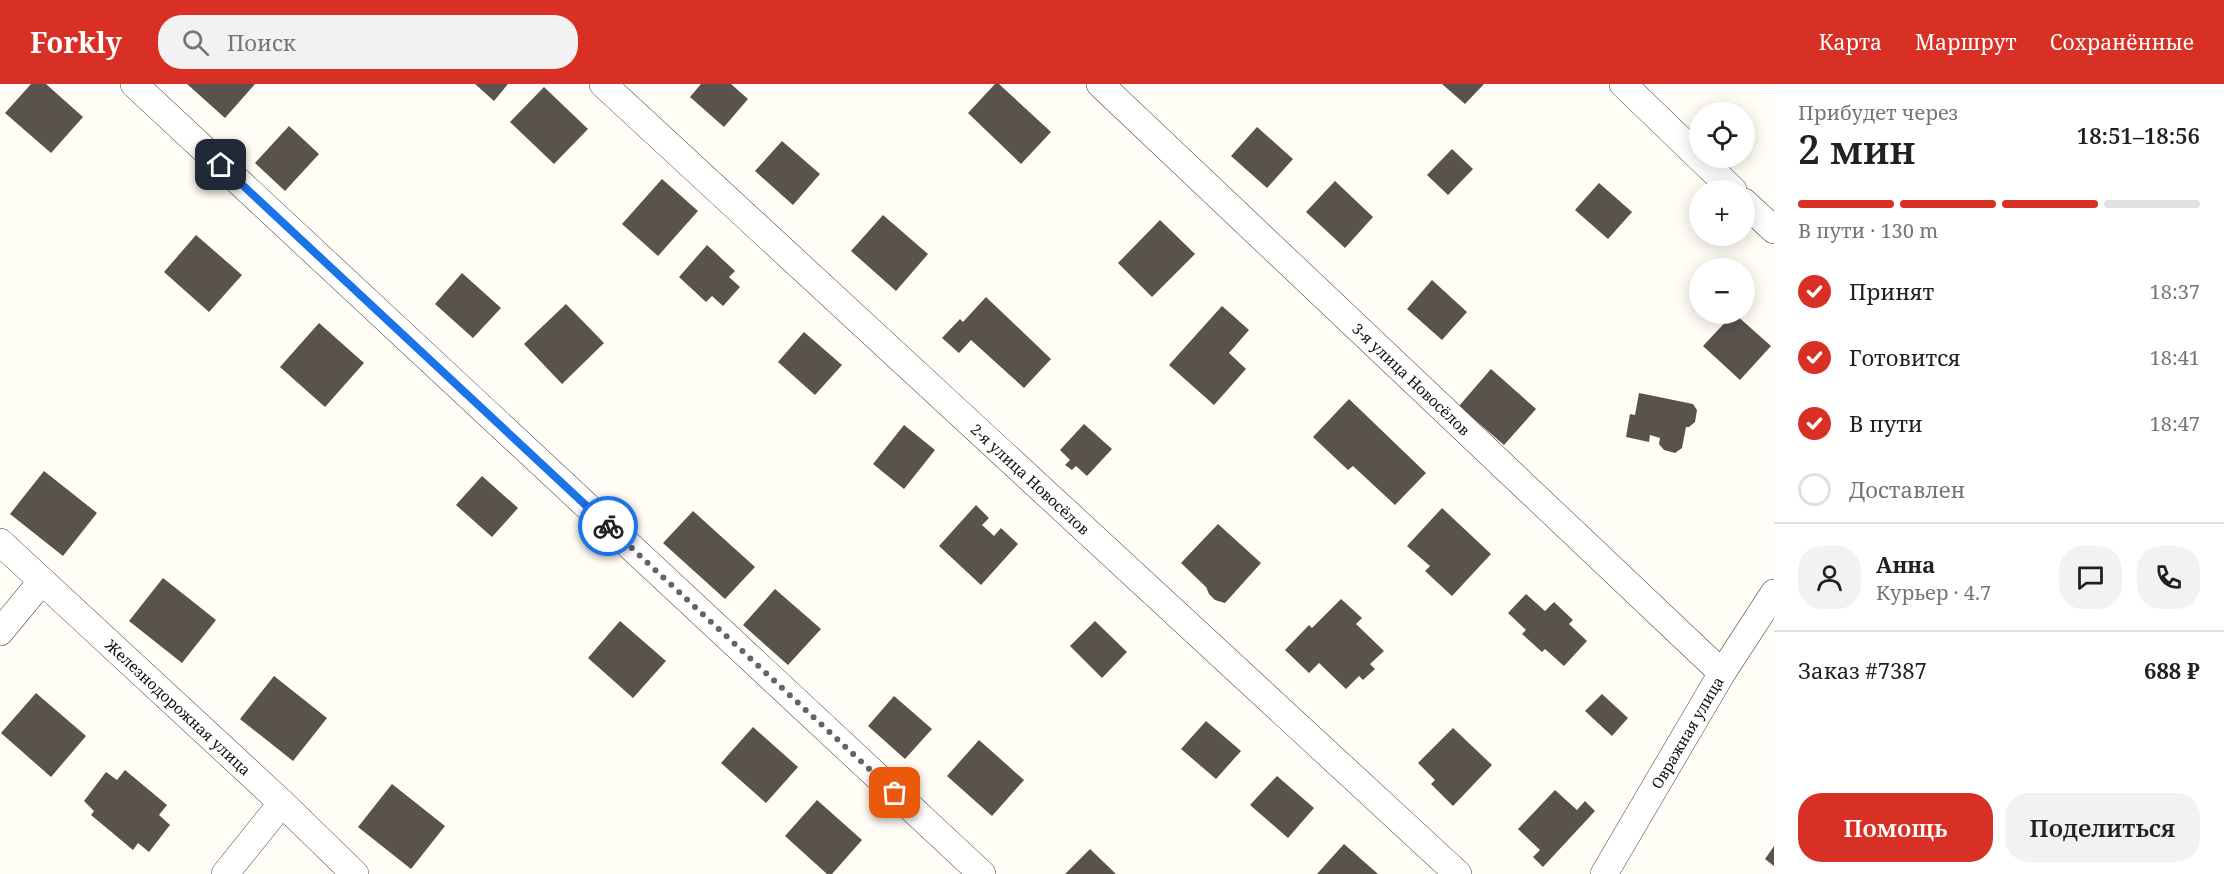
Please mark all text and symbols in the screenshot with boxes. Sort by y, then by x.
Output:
search box [158,15,578,69]
text: Forkly [30,23,122,61]
icon: search [179,26,212,59]
text: Поиск [227,27,296,57]
text: Карта [1819,28,1882,56]
text: Маршрут [1915,28,2017,56]
text: Сохранённые [2050,28,2194,56]
text: Прибудет через [1798,99,1958,126]
map controls [1689,102,1755,324]
button: locate [1689,102,1755,168]
text: 18:51–18:56 [2077,120,2200,150]
text: 2 мин [1798,122,1916,175]
pin [195,139,246,190]
icon: home [204,148,237,181]
button: + [1689,180,1755,246]
text: В пути · 130 m [1798,217,1938,244]
button: − [1689,258,1755,324]
icon: check [1798,275,1831,308]
text: Принят [1849,276,1934,306]
text: 18:37 [2150,278,2200,305]
street label: 3-я улица Новосёлов [1348,318,1475,440]
icon: check [1798,341,1831,374]
text: Готовится [1849,342,1961,372]
text: 18:41 [2150,344,2200,371]
icon: check [1798,407,1831,440]
text: В пути [1849,408,1923,438]
text: 18:47 [2150,410,2200,437]
street label: 2-я улица Новосёлов [967,419,1094,539]
text: Доставлен [1849,474,1965,504]
courier [578,496,638,556]
icon: bike [592,510,625,543]
button: person [1798,546,1861,609]
button: chat [2059,546,2122,609]
button: phone [2137,546,2200,609]
text: Анна [1876,549,1935,579]
text: Курьер · 4.7 [1876,579,1991,606]
street label: Железнодорожная улица [101,634,255,779]
text: Заказ #7387 [1798,655,1927,685]
text: 688 ₽ [2144,655,2200,685]
street label: Овражная улица [1646,673,1728,792]
pin [869,767,920,818]
icon: bag [878,776,911,809]
button: Помощь [1798,793,1993,862]
button: Поделиться [2005,793,2200,862]

